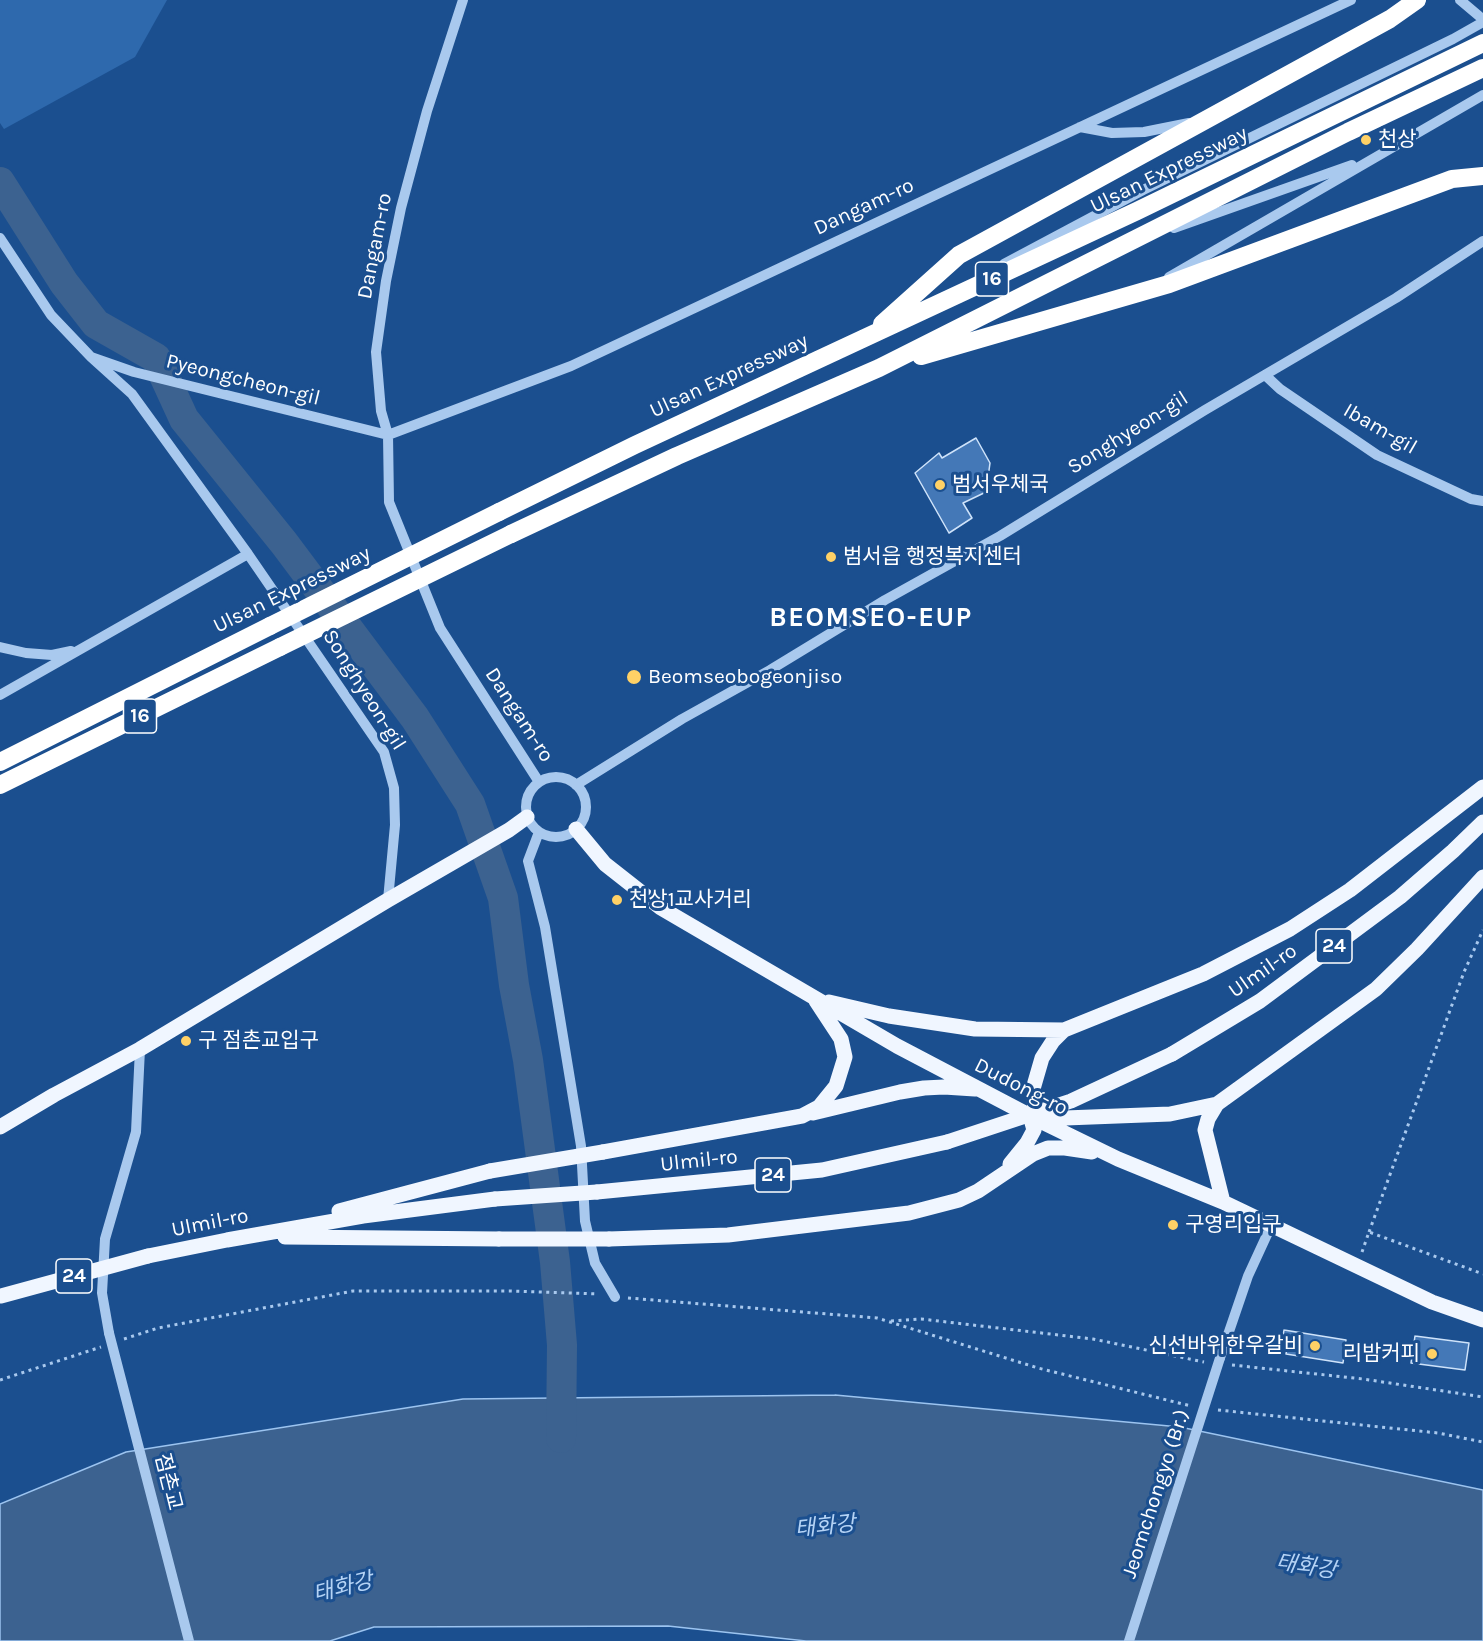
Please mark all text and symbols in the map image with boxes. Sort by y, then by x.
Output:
street label: Ulsan Expressway [1086,121,1252,219]
place label: 천상 [1378,127,1417,153]
marker: 천상 [1359,133,1373,147]
street label: Dangam-ro [810,173,918,241]
street label: Dangam-ro [352,191,398,301]
road number: 16 [976,262,1008,296]
street label: Ulsan Expressway [646,328,812,424]
street label: Pyeongcheon-gil [163,349,323,411]
street label: Songhyeon-gil [1063,386,1193,480]
street label: Ibam-gil [1339,398,1421,460]
place label: 범서우체국 [952,472,1049,498]
marker: 범서우체국 [933,478,947,492]
street label: Ulsan Expressway [209,541,375,639]
place label: 범서읍 행정복지센터 [843,544,1022,570]
marker: 범서읍 행정복지센터 [824,550,838,564]
district label: BEOMSEO-EUP [769,602,973,634]
street label: Songhyeon-gil [317,625,411,755]
street label: Dangam-ro [479,663,559,767]
place label: Beomseobogeonjiso [648,664,842,690]
marker: Beomseobogeonjiso [625,668,643,686]
road number: 16 [124,699,156,733]
place label: 천상1교사거리 [629,887,752,913]
marker: 천상1교사거리 [610,893,624,907]
road number: 24 [1316,929,1352,963]
street label: Ulmil-ro [1224,938,1302,1004]
place label: 구 점촌교입구 [198,1028,319,1054]
marker: 구 점촌교입구 [179,1034,193,1048]
street label: Dudong-ro [970,1053,1072,1121]
street label: Ulmil-ro [659,1144,739,1178]
road number: 24 [755,1158,791,1192]
street label: Ulmil-ro [169,1203,251,1243]
place label: 구영리입구 [1185,1212,1282,1238]
marker: 구영리입구 [1166,1218,1180,1232]
road number: 24 [56,1259,92,1293]
place label: 신선바위한우갈비 [1148,1333,1303,1359]
marker: 신선바위한우갈비 [1308,1339,1322,1353]
place label: 리밤커피 [1343,1341,1420,1367]
marker: 리밤커피 [1425,1347,1439,1361]
street label: Jeomchongyo (Br.) [1117,1407,1195,1581]
street label: 점촌교 [149,1451,187,1513]
water label: 태화강 [793,1511,857,1543]
water label: 태화강 [1274,1549,1338,1585]
water label: 태화강 [310,1568,376,1608]

